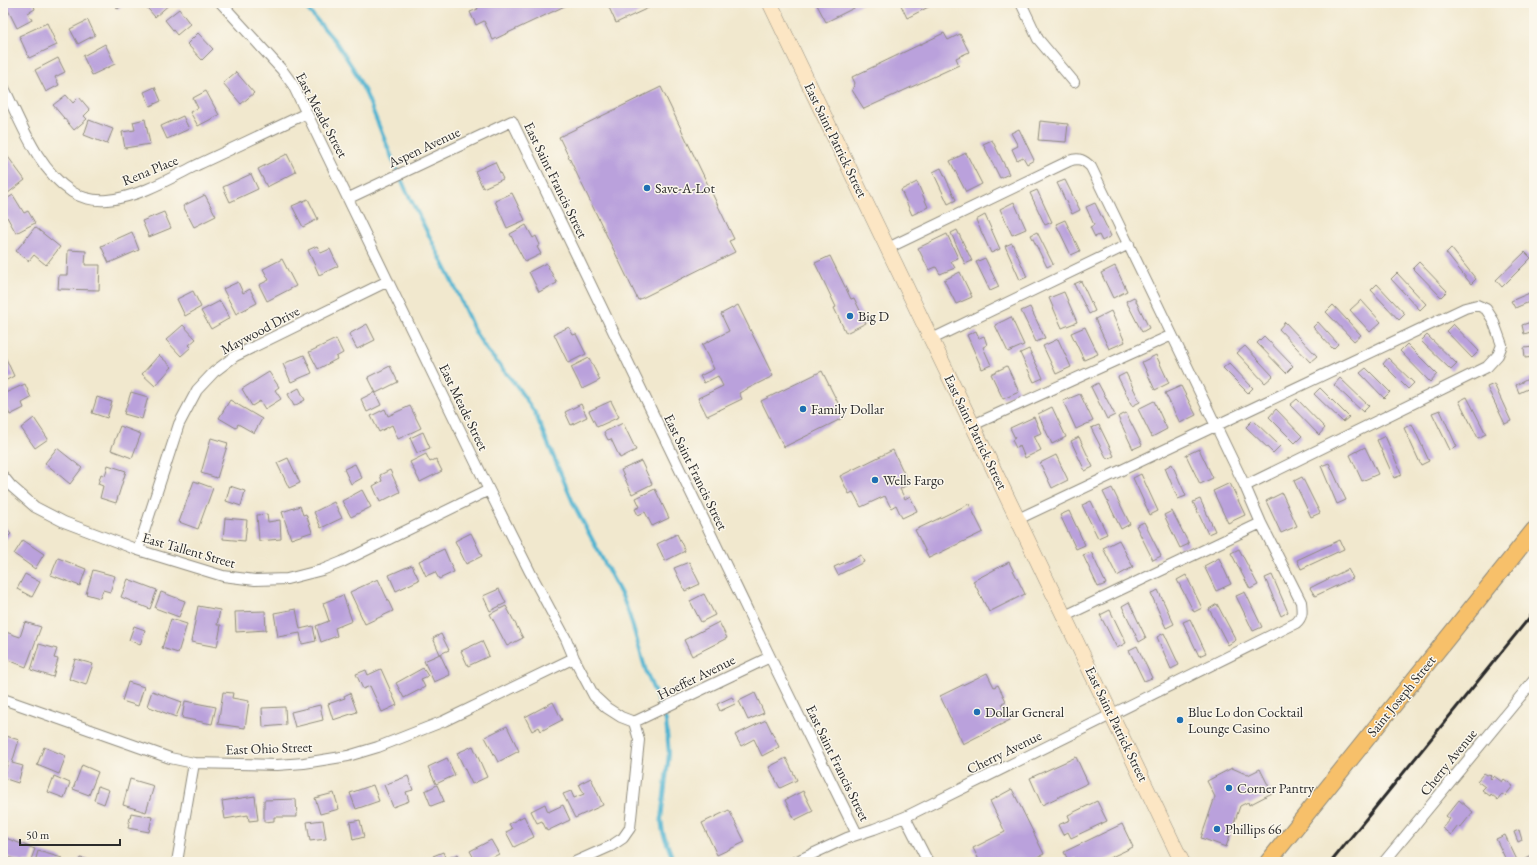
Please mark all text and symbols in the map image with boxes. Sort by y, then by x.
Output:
street label: East Meade Street [292,69,352,161]
street label: East Saint Patrick Street [800,79,872,201]
street label: East Saint Francis Street [520,119,592,242]
street label: Aspen Avenue [384,122,463,172]
street label: Rena Place [119,150,181,189]
place label: Save-A-Lot [655,179,716,197]
marker: Save-A-Lot [642,183,652,193]
street label: Maywood Drive [217,301,303,358]
place label: Big D [858,307,890,325]
marker: Big D [845,311,855,321]
street label: East Meade Street [435,361,493,454]
street label: East Saint Patrick Street [940,371,1012,493]
place label: Family Dollar [811,400,885,418]
marker: Family Dollar [798,404,808,414]
street label: East Saint Francis Street [660,411,732,534]
place label: Wells Fargo [883,471,944,489]
marker: Wells Fargo [870,475,880,485]
street label: East Tallent Street [140,528,238,572]
street label: Hoeffer Avenue [654,650,738,704]
street label: Saint Joseph Street [1363,651,1440,740]
street label: East Saint Patrick Street [1081,663,1153,785]
street label: East Saint Francis Street [802,702,874,825]
place label: Dollar General [985,703,1065,721]
place label: Blue Lo don Cocktail Lounge Casino [1188,703,1304,737]
marker: Dollar General [972,707,982,717]
marker: Blue Lo don Cocktail Lounge Casino [1175,715,1185,725]
street label: Cherry Avenue [1415,724,1481,799]
street label: Cherry Avenue [964,726,1045,778]
street label: East Ohio Street [225,737,313,759]
place label: Corner Pantry [1237,779,1315,797]
marker: Corner Pantry [1224,783,1234,793]
place label: Phillips 66 [1225,820,1282,838]
scale bar [20,821,120,847]
marker: Phillips 66 [1212,824,1222,834]
text: 50 m [26,827,50,843]

